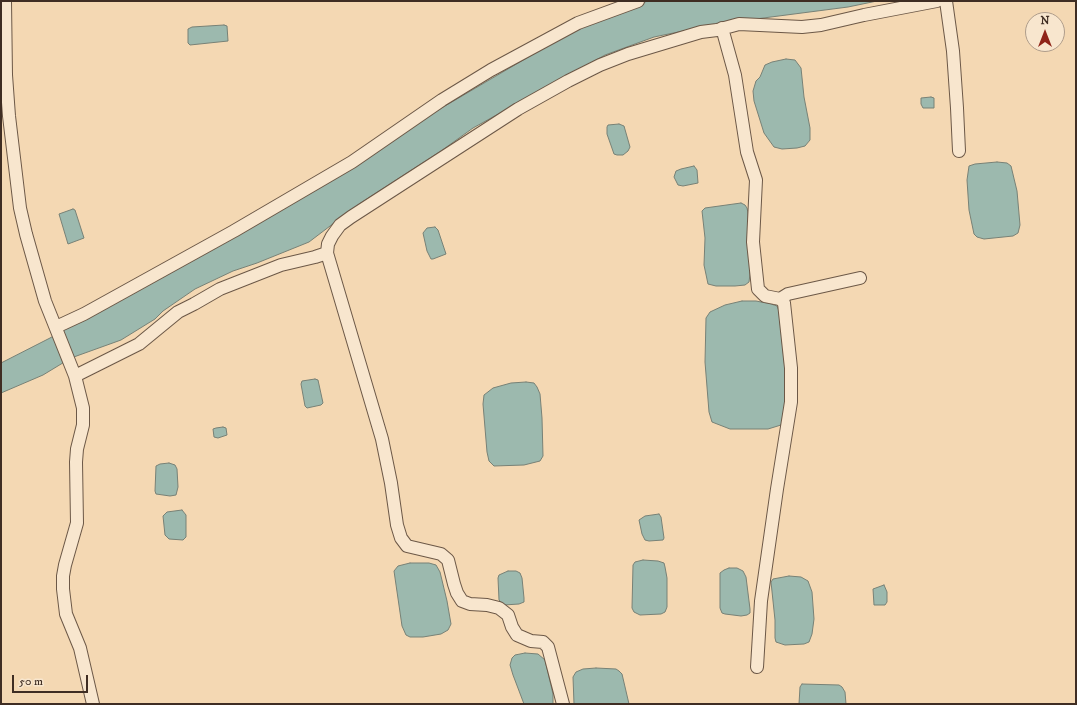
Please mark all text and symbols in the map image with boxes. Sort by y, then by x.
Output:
north arrow [1025,12,1065,52]
text: N [1040,14,1050,28]
scale bar [14,667,90,693]
text: 50 m [19,674,43,689]

